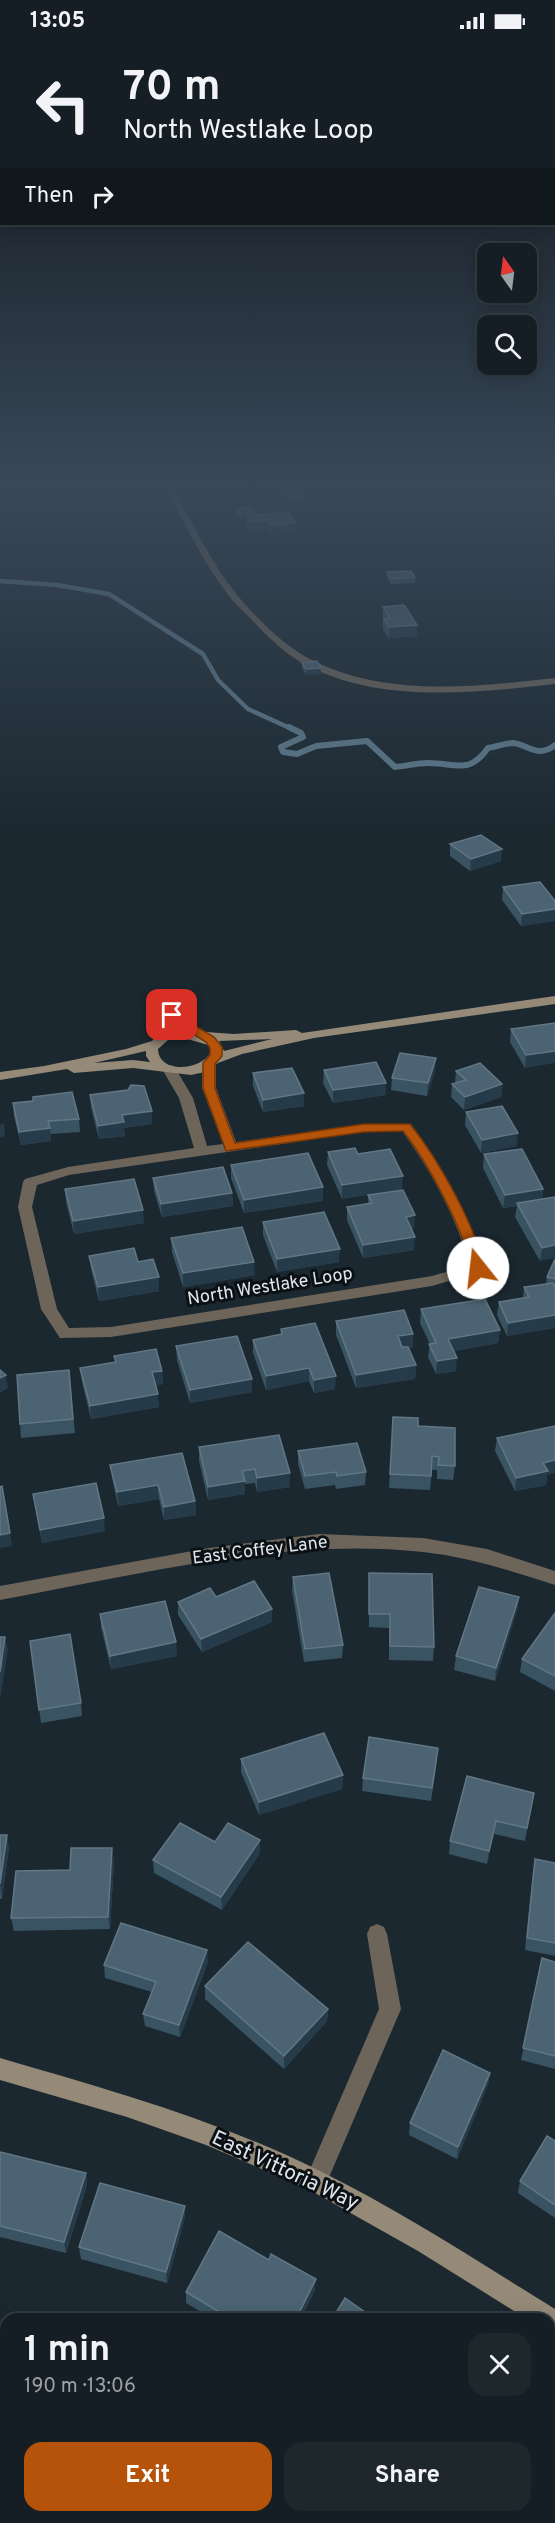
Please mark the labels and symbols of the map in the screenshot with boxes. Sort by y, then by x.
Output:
north arrow [477,243,537,303]
pin [146,989,197,1040]
position arrow [446,1236,510,1300]
street label: North Westlake Loop [186,1263,354,1311]
street label: East Coffey Lane [191,1531,329,1571]
street label: East Vittoria Way [207,2125,363,2217]

